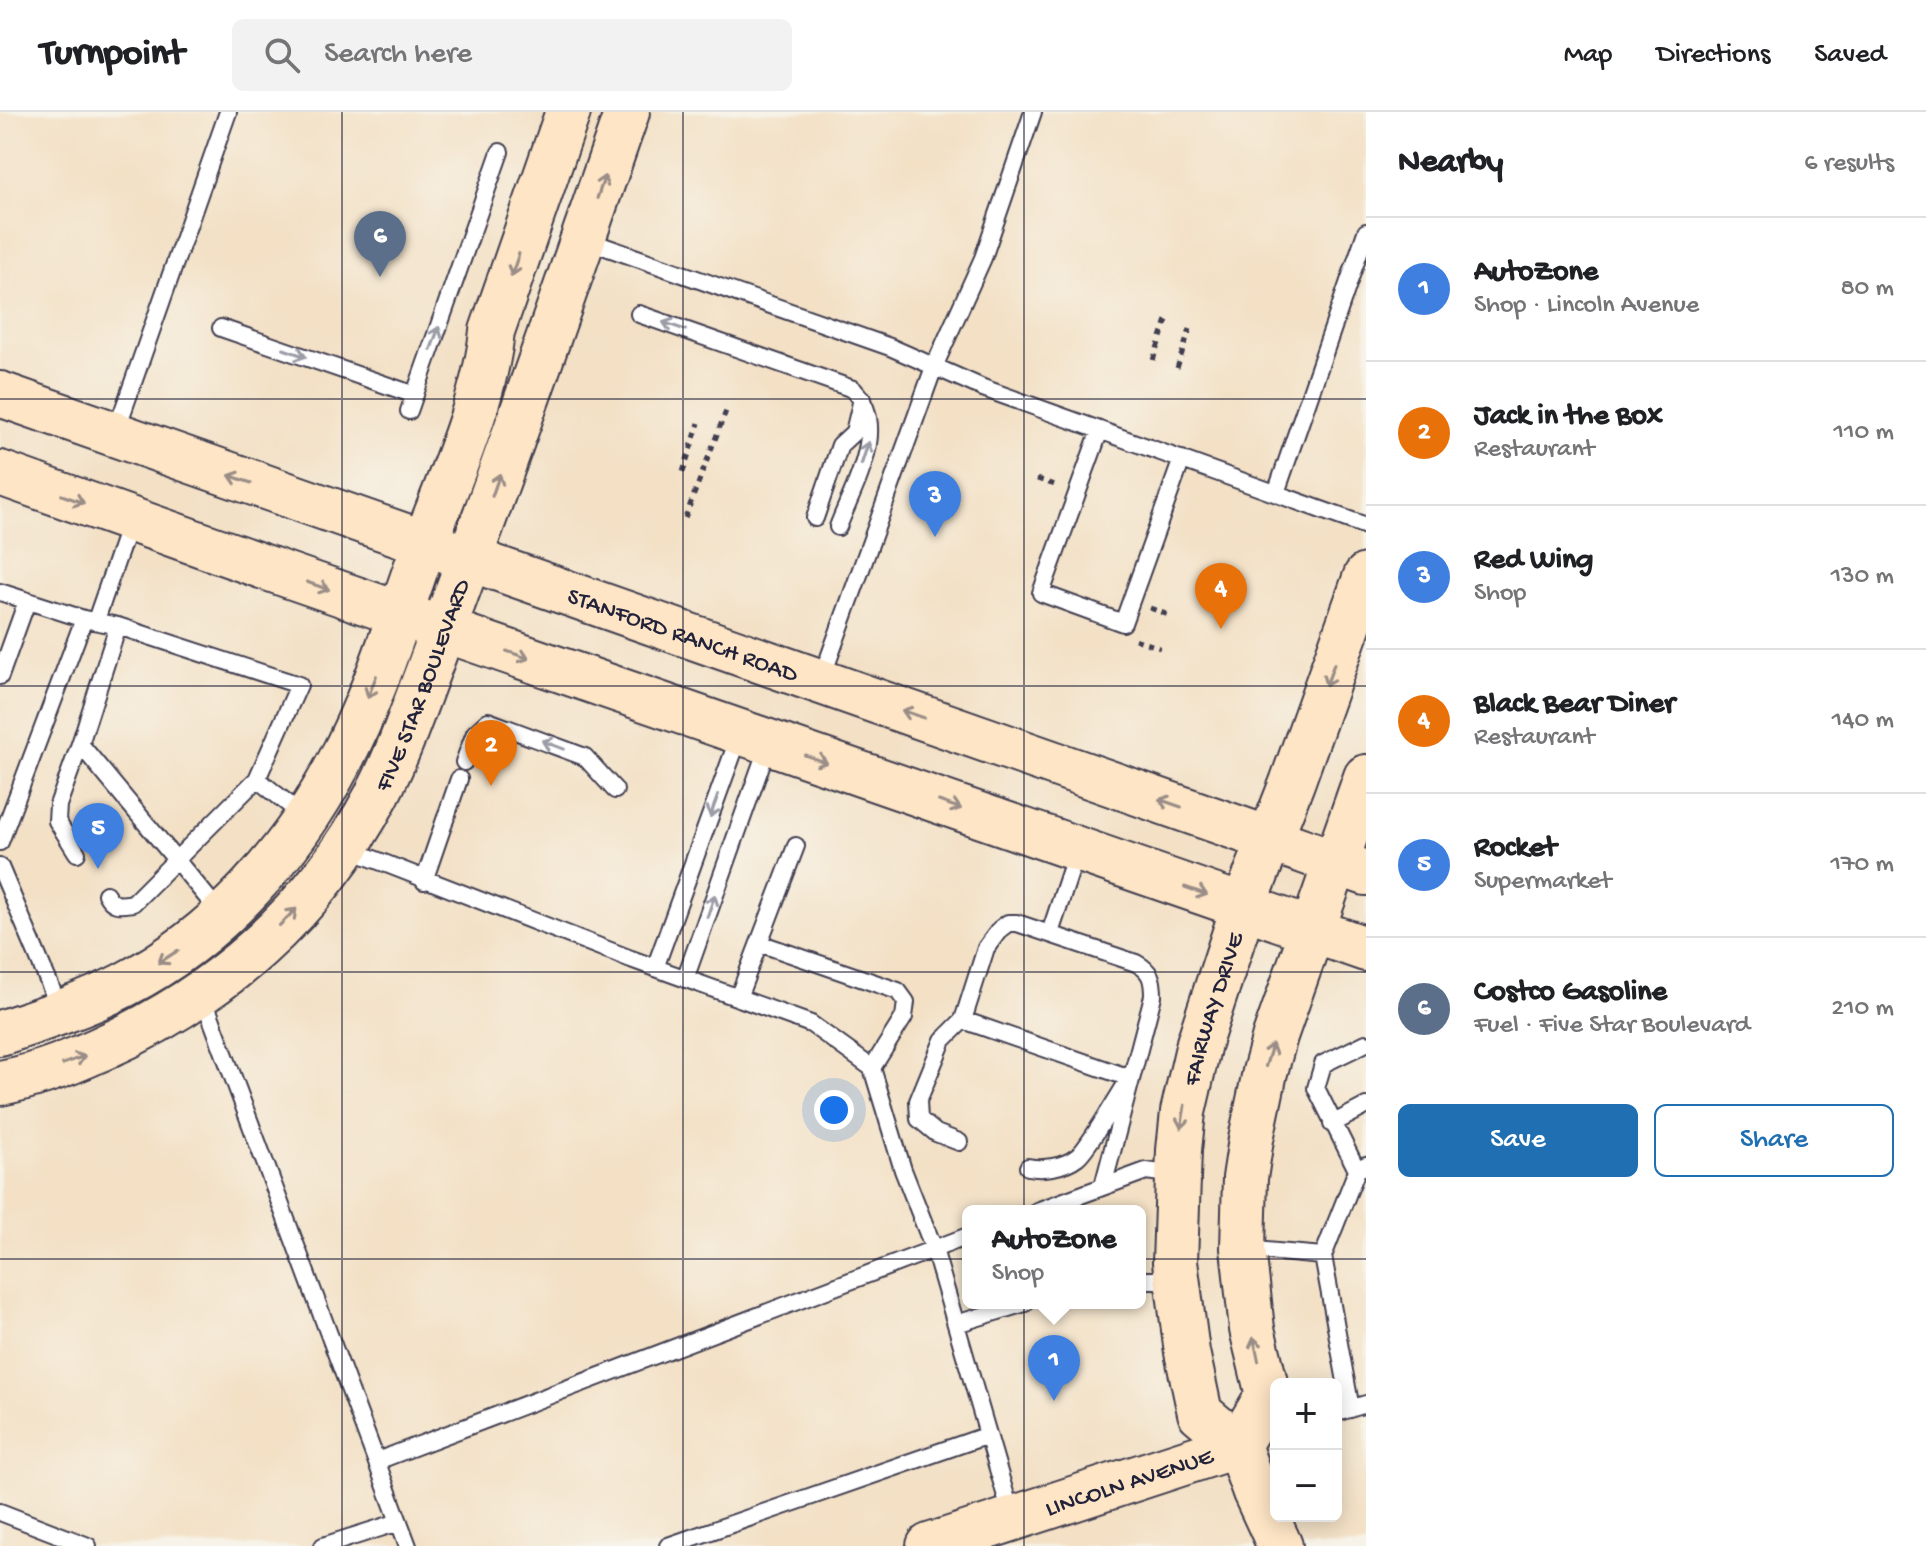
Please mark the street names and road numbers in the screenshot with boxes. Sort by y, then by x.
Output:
street label: FIVE STAR BOULEVARD [370,575,479,798]
street label: STANFORD RANCH ROAD [563,583,802,691]
street label: FAIRWAY DRIVE [1178,928,1252,1090]
street label: LINCOLN AVENUE [1042,1443,1218,1525]

